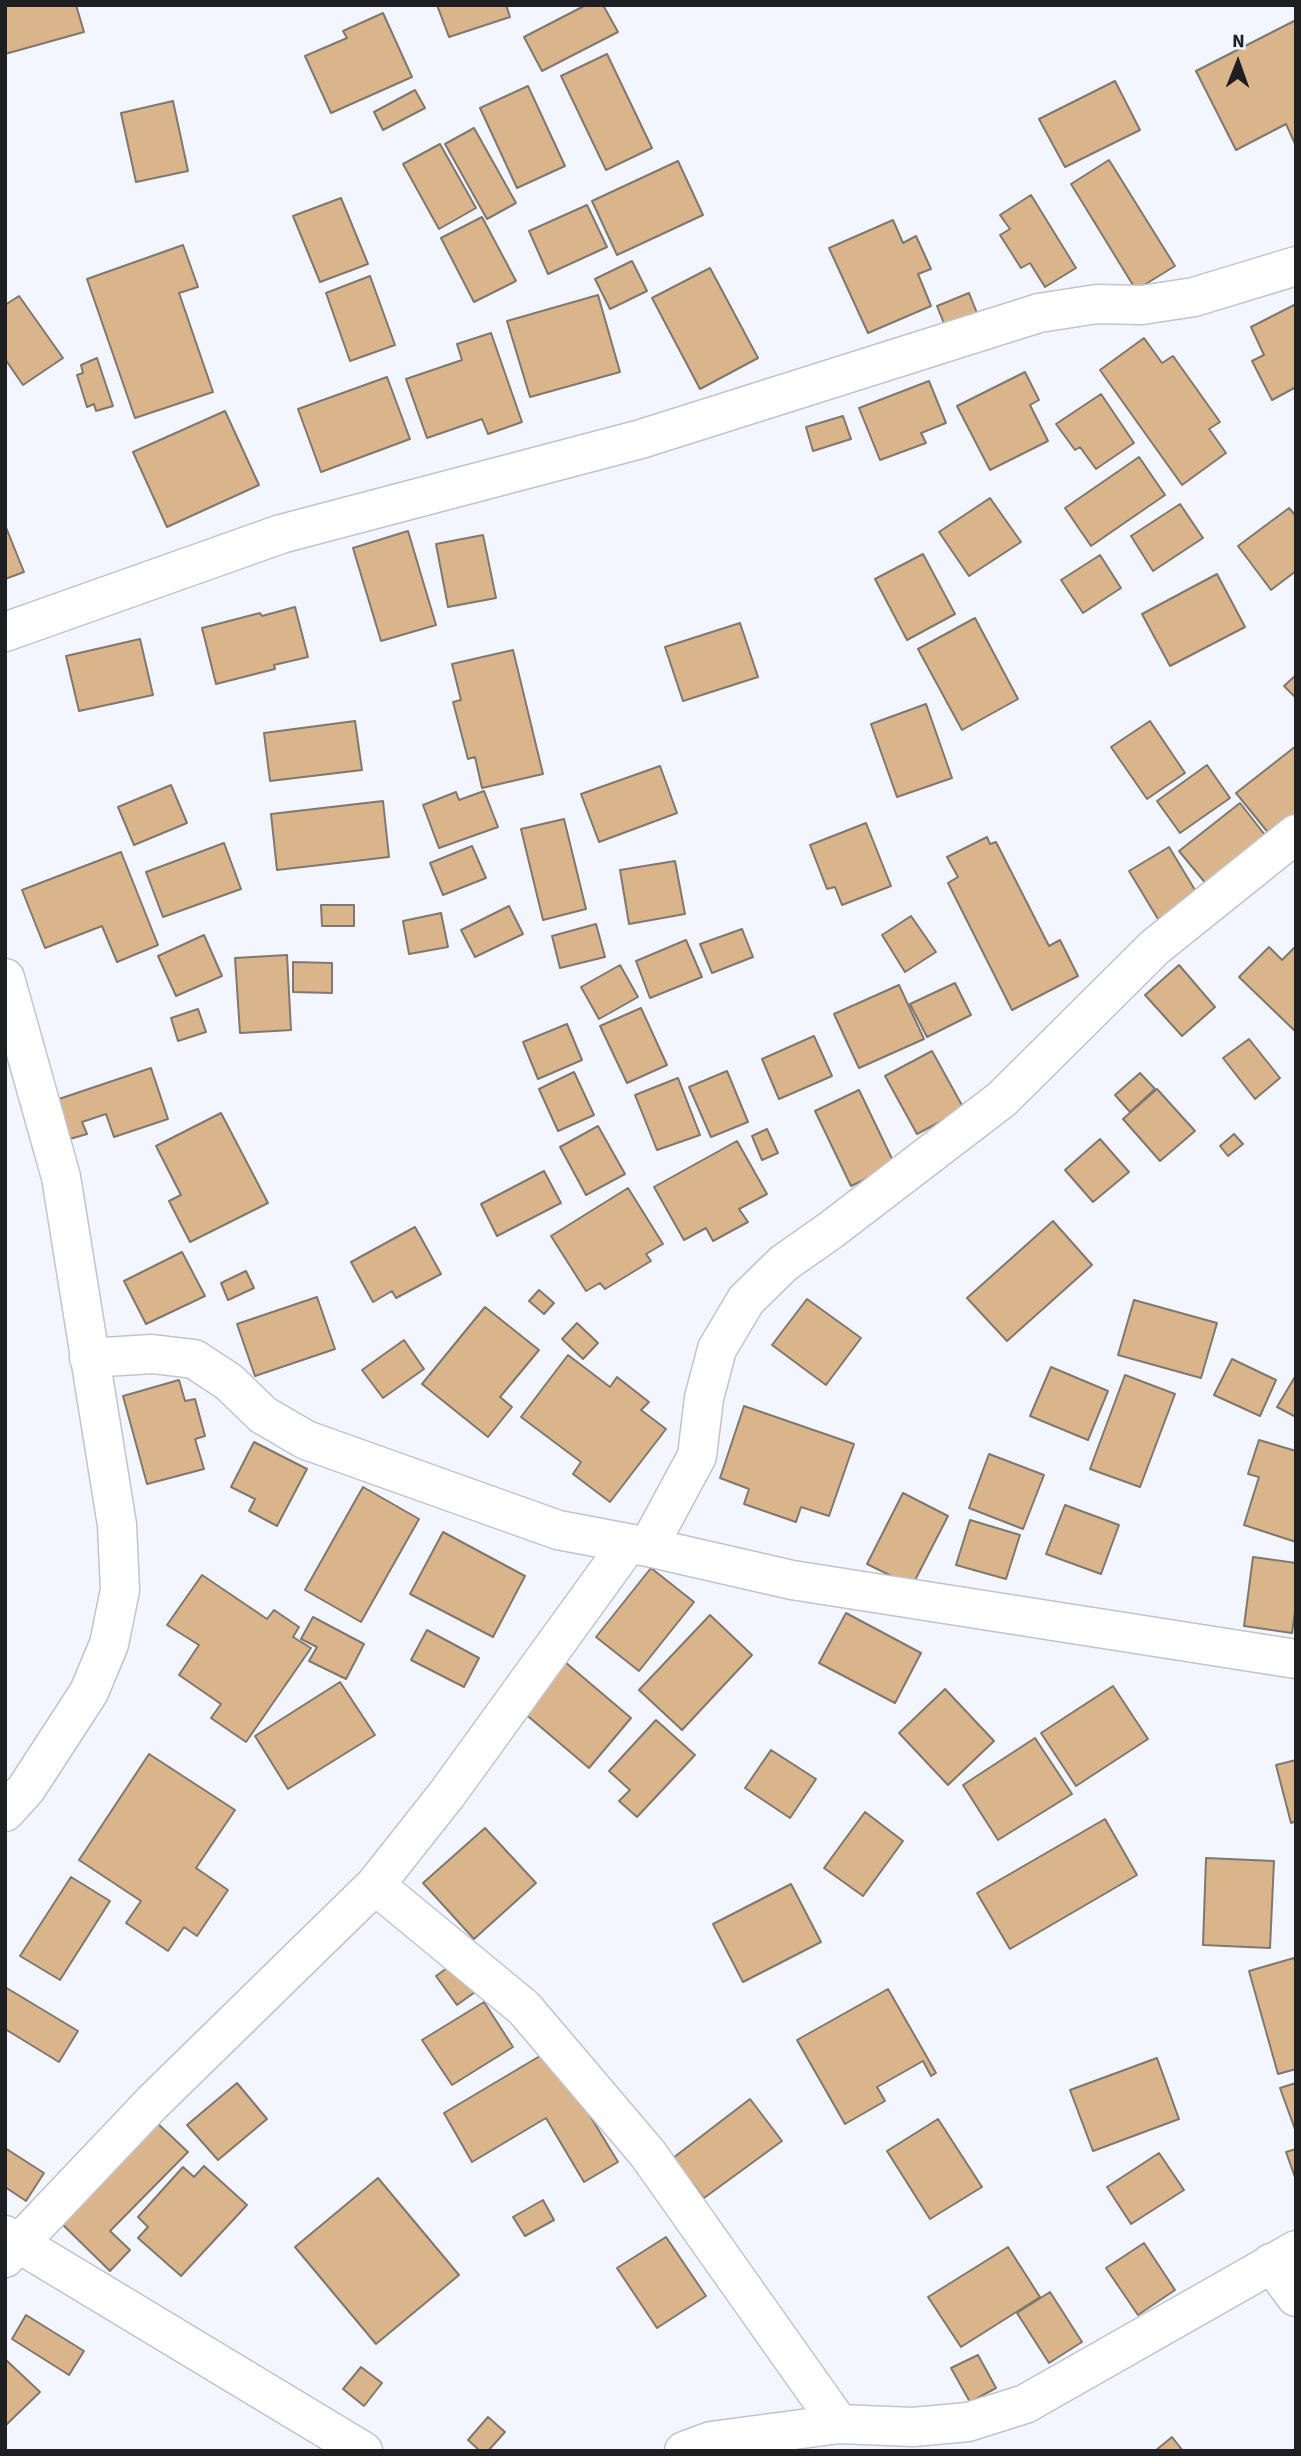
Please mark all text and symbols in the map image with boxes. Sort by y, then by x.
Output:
north arrow [1203,28,1273,98]
text: N [1232,28,1245,55]

